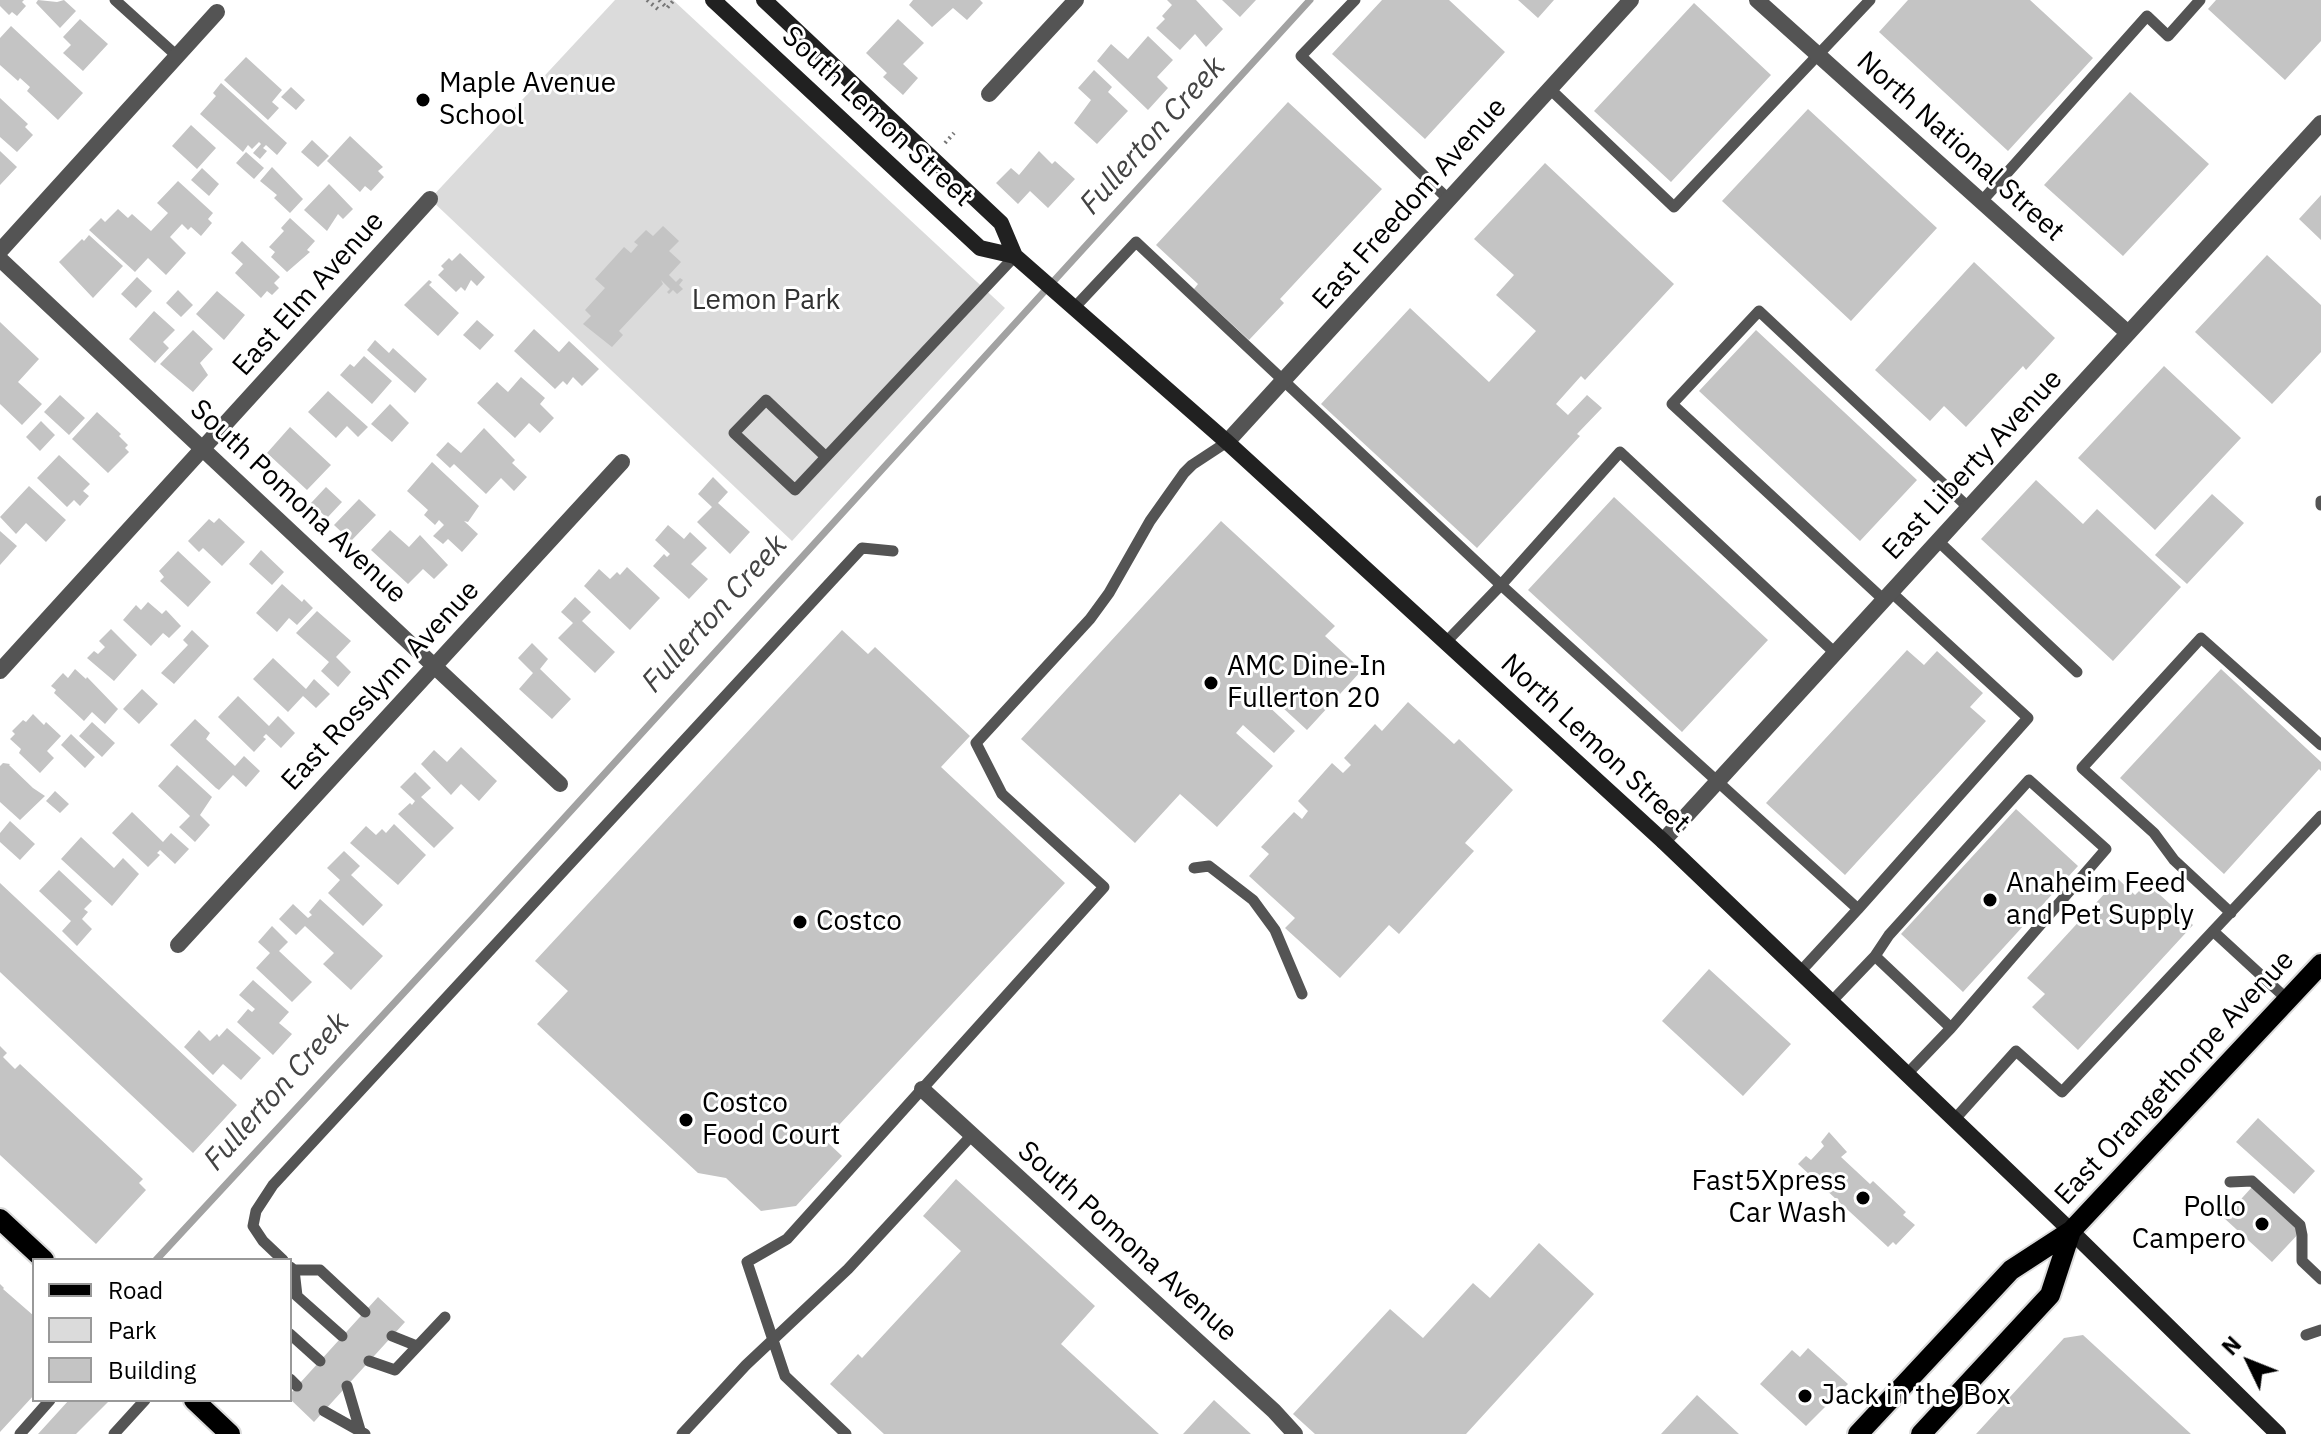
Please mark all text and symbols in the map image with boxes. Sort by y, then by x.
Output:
street label: South Lemon Street [775,20,979,214]
street label: North National Street [1849,45,2071,249]
water label: Fullerton Creek [1073,50,1233,222]
place label: Maple Avenue School [439,67,616,133]
marker: Maple Avenue School [414,91,432,109]
street label: East Freedom Avenue [1306,91,1514,317]
street label: East Elm Avenue [226,205,392,383]
park label: Lemon Park [692,284,840,318]
street label: East Liberty Avenue [1876,363,2070,567]
street label: South Pomona Avenue [183,393,413,611]
water label: Fullerton Creek [635,528,795,700]
street label: East Rosslynn Avenue [275,574,487,798]
street label: North Lemon Street [1493,648,1697,840]
place label: AMC Dine-In Fullerton 20 [1227,650,1386,716]
marker: AMC Dine-In Fullerton 20 [1202,674,1220,692]
place label: Anaheim Feed and Pet Supply [2006,867,2194,933]
marker: Anaheim Feed and Pet Supply [1981,891,1999,909]
place label: Costco [816,905,902,939]
marker: Costco [791,913,809,931]
street label: East Orangethorpe Avenue [2048,944,2302,1212]
water label: Fullerton Creek [197,1006,357,1178]
place label: Costco Food Court [702,1087,840,1153]
marker: Costco Food Court [677,1111,695,1129]
street label: South Pomona Avenue [1010,1135,1244,1349]
place label: Fast5Xpress Car Wash [1691,1165,1847,1231]
marker: Fast5Xpress Car Wash [1854,1189,1872,1207]
place label: Pollo Campero [2132,1191,2246,1257]
marker: Pollo Campero [2253,1215,2271,1233]
legend [32,1258,292,1402]
text: Road [108,1274,163,1306]
text: Park [108,1314,157,1346]
north arrow [2209,1322,2289,1402]
text: N [2215,1330,2247,1361]
text: Building [108,1354,196,1386]
place label: Jack in the Box [1821,1379,2011,1413]
marker: Jack in the Box [1796,1387,1814,1405]

